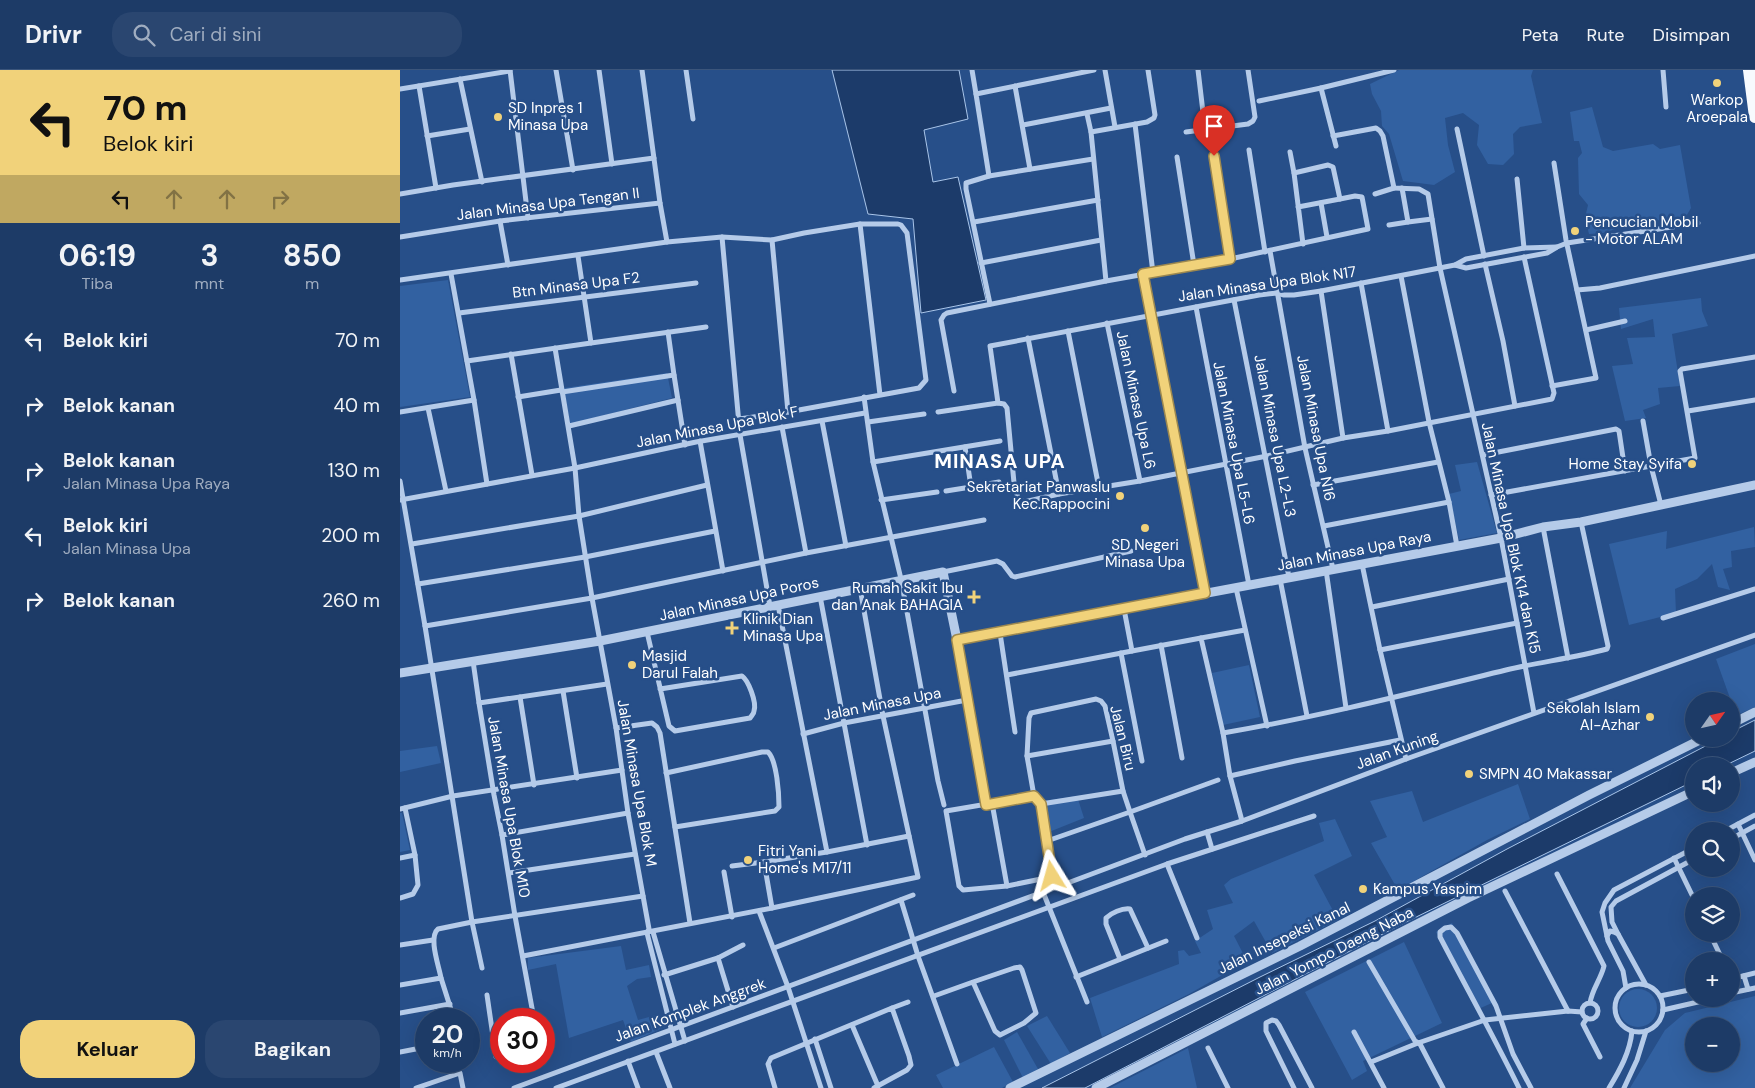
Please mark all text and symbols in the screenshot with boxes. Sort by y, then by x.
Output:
search box [112,12,462,57]
text: Drivr [25,19,82,50]
icon: search [130,21,158,49]
text: Cari di sini [170,22,261,47]
text: Peta [1522,23,1558,47]
text: Rute [1586,23,1625,47]
text: Disimpan [1653,23,1730,47]
marker: Warkop Aroepala [1711,77,1723,89]
text: 70 m [103,85,187,131]
icon: left [20,90,85,155]
place label: Warkop Aroepala [1686,90,1748,127]
place label: SD Inpres 1 Minasa Upa [508,98,588,135]
pin [1193,105,1235,156]
marker: SD Inpres 1 Minasa Upa [492,111,504,123]
icon: arrive [1200,112,1228,140]
text: Belok kiri [103,129,193,158]
street label: Jalan Minasa Upa Tengan II [455,183,641,225]
icon: left [107,185,135,213]
icon: ahead [160,185,188,213]
icon: ahead [213,185,241,213]
icon: right [266,185,294,213]
place label: Pencucian Mobil - Motor ALAM [1585,212,1698,249]
marker: Pencucian Mobil - Motor ALAM [1569,225,1581,237]
text: 06:19 [58,236,136,275]
text: 3 [200,236,219,275]
text: 850 [283,236,342,275]
street label: Jalan Minasa Upa Blok N17 [1177,262,1357,306]
street label: Btn Minasa Upa F2 [511,267,641,303]
text: Tiba [82,273,113,294]
text: mnt [195,273,224,294]
text: m [305,273,319,294]
icon: left [20,327,48,355]
text: Belok kiri [63,328,148,353]
text: 70 m [335,328,380,353]
street label: Jalan Minasa Upa L6 [1112,329,1160,471]
street label: Jalan Minasa Upa L2-L3 [1249,353,1301,519]
street label: Jalan Minasa Upa N16 [1292,353,1340,503]
street label: Jalan Minasa Upa L5-L6 [1208,360,1260,526]
icon: right [20,392,48,420]
text: Belok kanan [63,393,175,418]
text: 40 m [333,393,380,418]
street label: Jalan Minasa Upa Blok F [634,401,800,453]
street label: Jalan Minasa Upa Blok K14 dan K15 [1477,421,1545,655]
text: Belok kanan [63,448,175,473]
district label: MINASA UPA [934,448,1066,474]
place label: Home Stay Syifa [1569,454,1682,474]
icon: right [20,457,48,485]
text: 130 m [328,458,380,483]
marker: Home Stay Syifa [1686,458,1698,470]
text: Jalan Minasa Upa Raya [63,473,230,494]
place label: Sekretariat Panwaslu Kec.Rappocini [967,477,1110,514]
marker: Sekretariat Panwaslu Kec.Rappocini [1114,490,1126,502]
text: Belok kiri [63,513,148,538]
icon: left [20,522,48,550]
marker: SD Negeri Minasa Upa [1139,522,1151,534]
text: 200 m [321,523,380,548]
street label: Jalan Minasa Upa Raya [1275,526,1433,576]
place label: SD Negeri Minasa Upa [1105,535,1185,572]
text: Jalan Minasa Upa [63,538,191,559]
street label: Jalan Minasa Upa Poros [657,572,821,626]
place label: Rumah Sakit Ibu dan Anak BAHAGIA [831,578,963,615]
icon: right [20,587,48,615]
text: Belok kanan [63,588,175,613]
text: 260 m [322,588,380,613]
marker: Rumah Sakit Ibu dan Anak BAHAGIA [967,590,981,604]
place label: Klinik Dian Minasa Upa [743,609,823,646]
marker: Klinik Dian Minasa Upa [725,621,739,635]
place label: Masjid Darul Falah [642,646,718,683]
marker: Masjid Darul Falah [626,659,638,671]
street label: Jalan Minasa Upa [821,683,943,725]
north arrow [1685,692,1740,748]
map controls [1685,692,1740,1072]
street label: Jalan Minasa Upa Blok M [612,698,662,868]
place label: Sekolah Islam Al-Azhar [1547,698,1640,735]
street label: Jalan Biru [1105,703,1141,773]
marker: Sekolah Islam Al-Azhar [1644,711,1656,723]
street label: Jalan Minasa Upa Blok M10 [483,715,535,899]
street label: Jalan Kuning [1353,726,1441,774]
button: sound [1685,757,1740,812]
place label: SMPN 40 Makassar [1479,764,1612,784]
marker: SMPN 40 Makassar [1463,768,1475,780]
button: search [1685,822,1740,877]
place label: Fitri Yani Home's M17/11 [758,841,852,878]
position arrow [1025,849,1077,901]
marker: Fitri Yani Home's M17/11 [742,854,754,866]
place label: Kampus Yaspim [1373,879,1482,899]
marker: Kampus Yaspim [1357,883,1369,895]
button: layers [1685,887,1740,942]
street label: Jalan Insepeksi Kanal [1215,897,1353,979]
street label: Jalan Yompo Daeng Naba [1251,902,1417,1000]
button: + [1685,952,1740,1007]
street label: Jalan Komplek Anggrek [612,973,769,1047]
speed limit sign: 30 [490,1008,555,1073]
button: − [1685,1017,1740,1072]
text: 20 [432,1018,463,1051]
button: Keluar [20,1020,195,1078]
button: Bagikan [205,1020,380,1078]
text: km/h [433,1045,462,1061]

